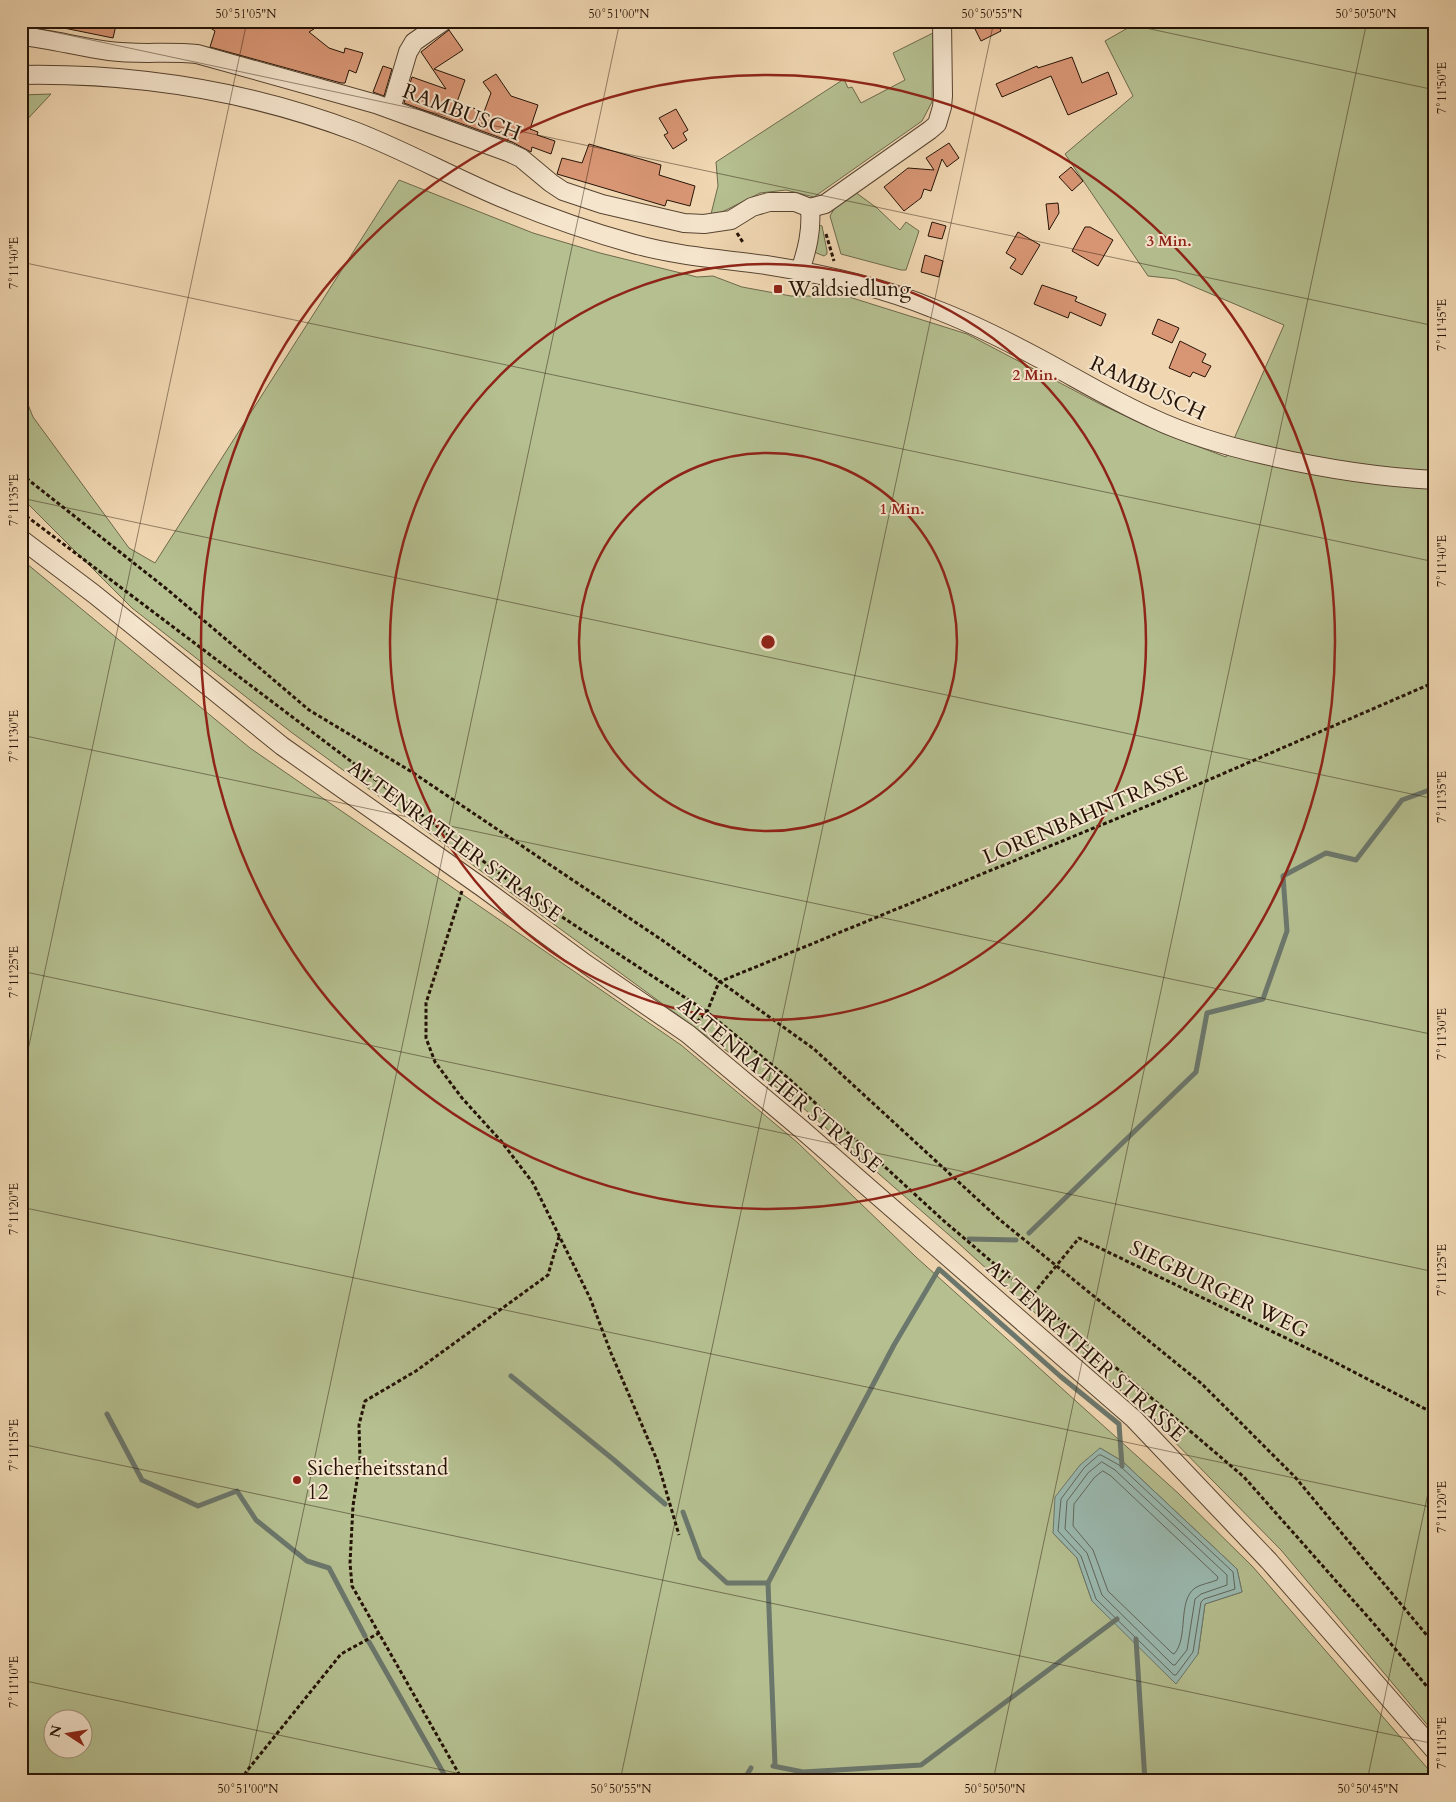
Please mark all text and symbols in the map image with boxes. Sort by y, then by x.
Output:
text: 50°51'05"N [216,6,277,22]
text: 50°51'00"N [589,6,650,22]
text: 50°50'55"N [962,6,1023,22]
text: 50°50'50"N [1336,6,1397,22]
text: 7°11'50"E [1434,62,1450,114]
street label: RAMBUSCH [398,77,525,148]
text: 3 Min. [1146,231,1192,251]
text: 7°11'40"E [6,237,22,289]
place label: Waldsiedlung [787,275,911,304]
marker: Waldsiedlung [772,283,784,295]
text: 7°11'45"E [1434,299,1450,351]
street label: RAMBUSCH [1085,349,1210,428]
text: 2 Min. [1012,365,1058,385]
text: 7°11'35"E [6,474,22,526]
text: 1 Min. [879,499,925,519]
text: 7°11'40"E [1434,535,1450,587]
centre of rings [759,633,777,651]
text: 7°11'30"E [6,710,22,762]
street label: ALTENRATHER STRASSE [341,754,568,929]
street label: LORENBAHNTRASSE [978,759,1192,872]
text: 7°11'35"E [1434,771,1450,823]
text: 7°11'25"E [6,946,22,998]
street label: ALTENRATHER STRASSE [671,991,888,1180]
text: 7°11'30"E [1434,1008,1450,1060]
text: 7°11'20"E [6,1183,22,1235]
street label: SIEGBURGER WEG [1124,1234,1313,1346]
text: 7°11'25"E [1434,1244,1450,1296]
street label: ALTENRATHER STRASSE [980,1254,1192,1449]
text: 7°11'15"E [6,1419,22,1471]
place label: Sicherheitsstand 12 [307,1454,448,1507]
marker: Sicherheitsstand 12 [291,1474,303,1486]
text: 7°11'20"E [1434,1481,1450,1533]
text: 7°11'10"E [6,1656,22,1708]
north arrow [42,1710,92,1760]
text: 7°11'15"E [1434,1717,1450,1769]
text: N [45,1723,66,1739]
text: 50°51'00"N [218,1781,279,1797]
text: 50°50'55"N [591,1781,652,1797]
text: 50°50'50"N [965,1781,1026,1797]
text: 50°50'45"N [1338,1781,1399,1797]

